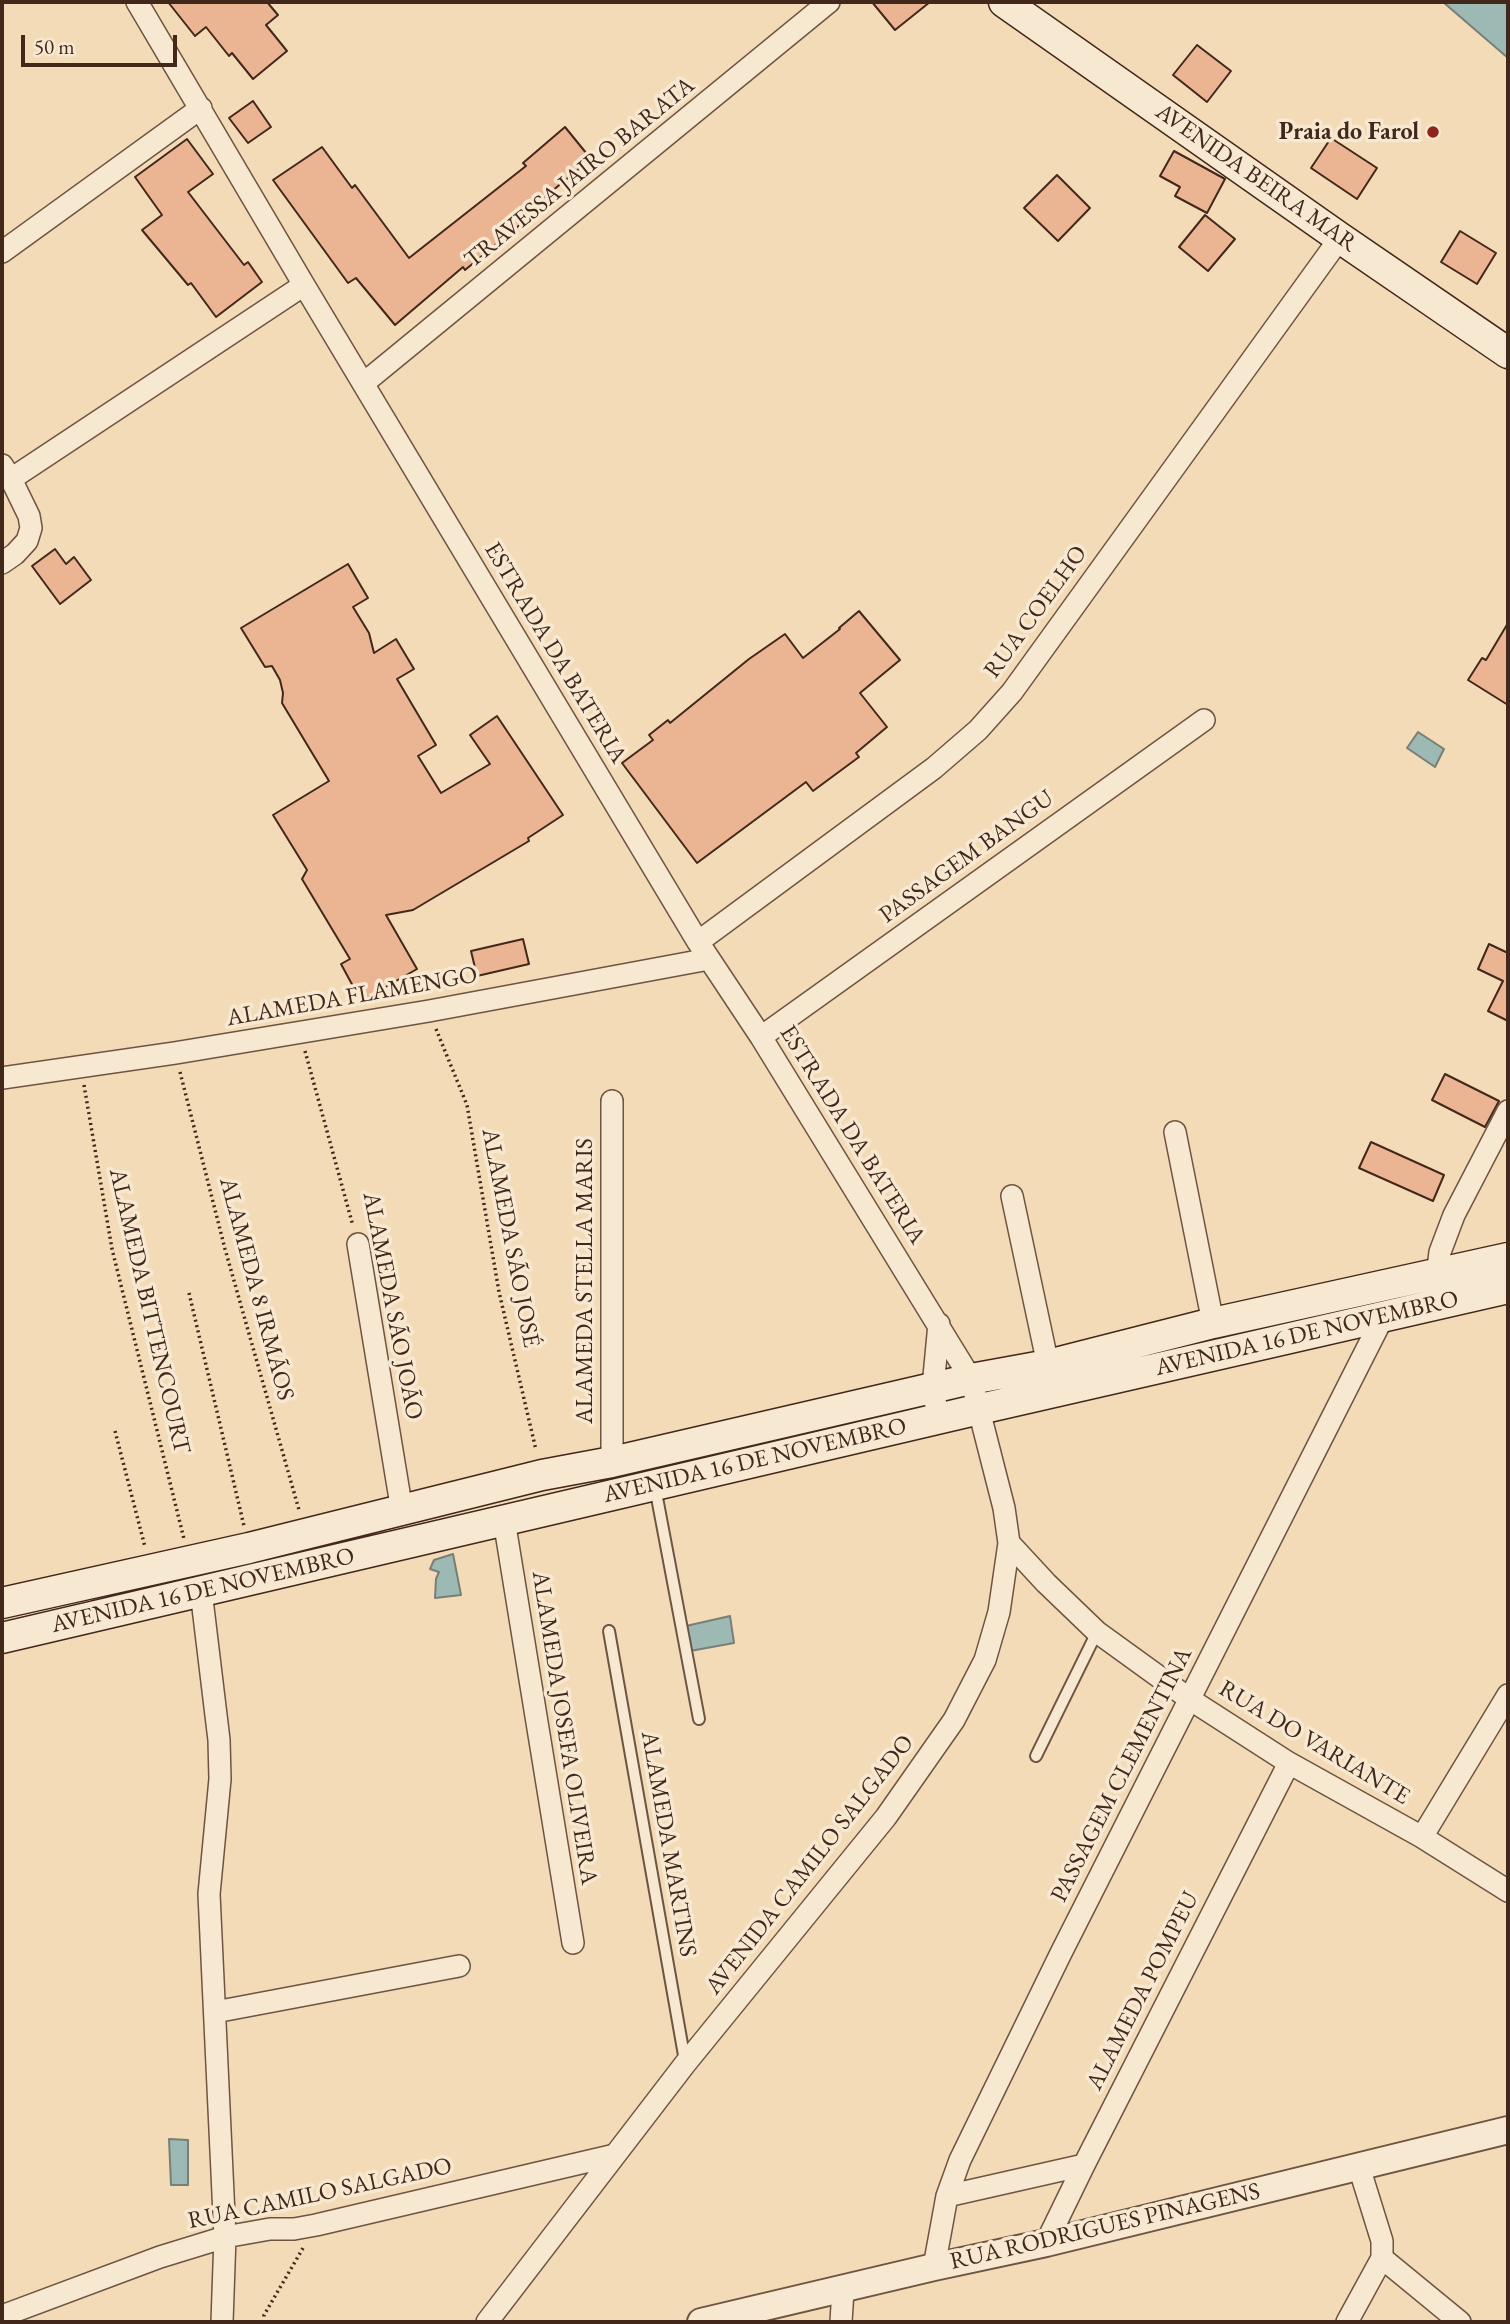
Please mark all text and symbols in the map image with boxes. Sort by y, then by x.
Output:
scale bar [24,21,180,65]
text: 50 m [34,33,75,60]
street label: TRAVESSA JAIRO BARATA [459,71,701,275]
street label: AVENIDA BEIRA MAR [1150,98,1362,258]
place label: Praia do Farol [1279,118,1419,146]
marker: Praia do Farol [1425,124,1441,140]
street label: ESTRADA DA BATERIA [478,537,632,769]
street label: RUA COELHO [978,540,1094,684]
street label: PASSAGEM BANGU [874,784,1060,930]
street label: ALAMEDA FLAMENGO [224,961,480,1033]
street label: ESTRADA DA BATERIA [773,1020,931,1250]
street label: ALAMEDA SÃO JOSÉ [475,1126,545,1350]
street label: ALAMEDA STELLA MARIS [571,1138,599,1424]
street label: ALAMEDA BITTENCOURT [102,1166,196,1456]
street label: ALAMEDA 8 IRMÃOS [212,1174,300,1404]
street label: ALAMEDA SÃO JOÃO [356,1190,428,1422]
street label: AVENIDA 16 DE NOVEMBRO [1153,1285,1461,1383]
street label: AVENIDA 16 DE NOVEMBRO [601,1412,909,1510]
street label: AVENIDA 16 DE NOVEMBRO [49,1542,357,1640]
street label: ALAMEDA JOSEFA OLIVEIRA [525,1569,603,1887]
street label: PASSAGEM CLEMENTINA [1045,1643,1199,1907]
street label: RUA DO VARIANTE [1213,1675,1415,1811]
street label: ALAMEDA MARTINS [634,1729,702,1959]
street label: AVENIDA CAMILO SALGADO [700,1729,920,2001]
street label: ALAMEDA POMPEU [1080,1887,1206,2095]
street label: RUA CAMILO SALGADO [185,2152,455,2236]
street label: RUA RODRIGUES PINAGENS [947,2177,1263,2277]

